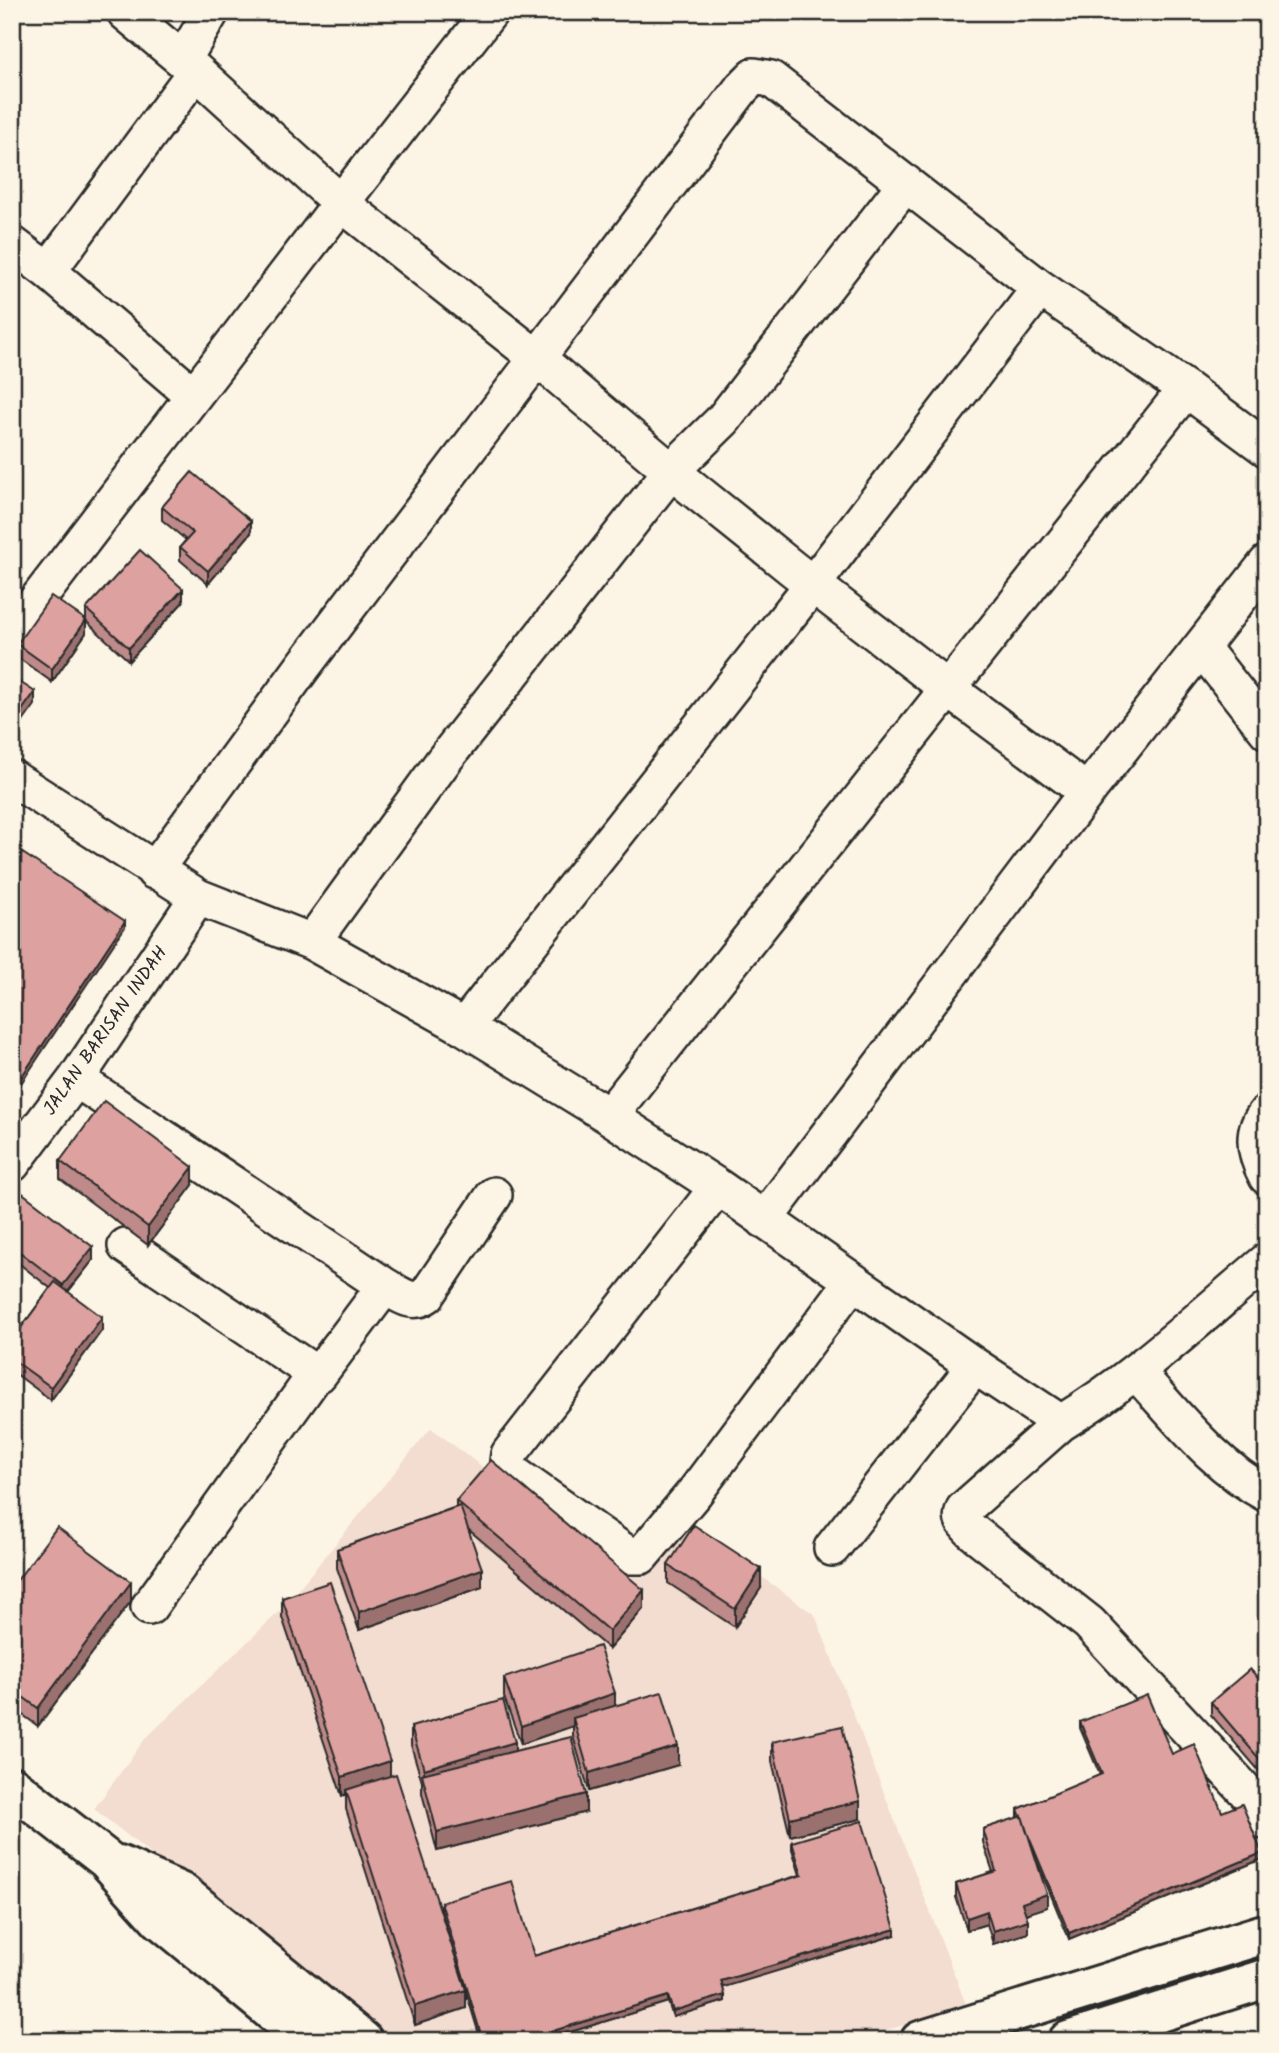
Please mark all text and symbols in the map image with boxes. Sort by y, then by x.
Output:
street label: JALAN BARISAN INDAH [36,940,176,1122]

